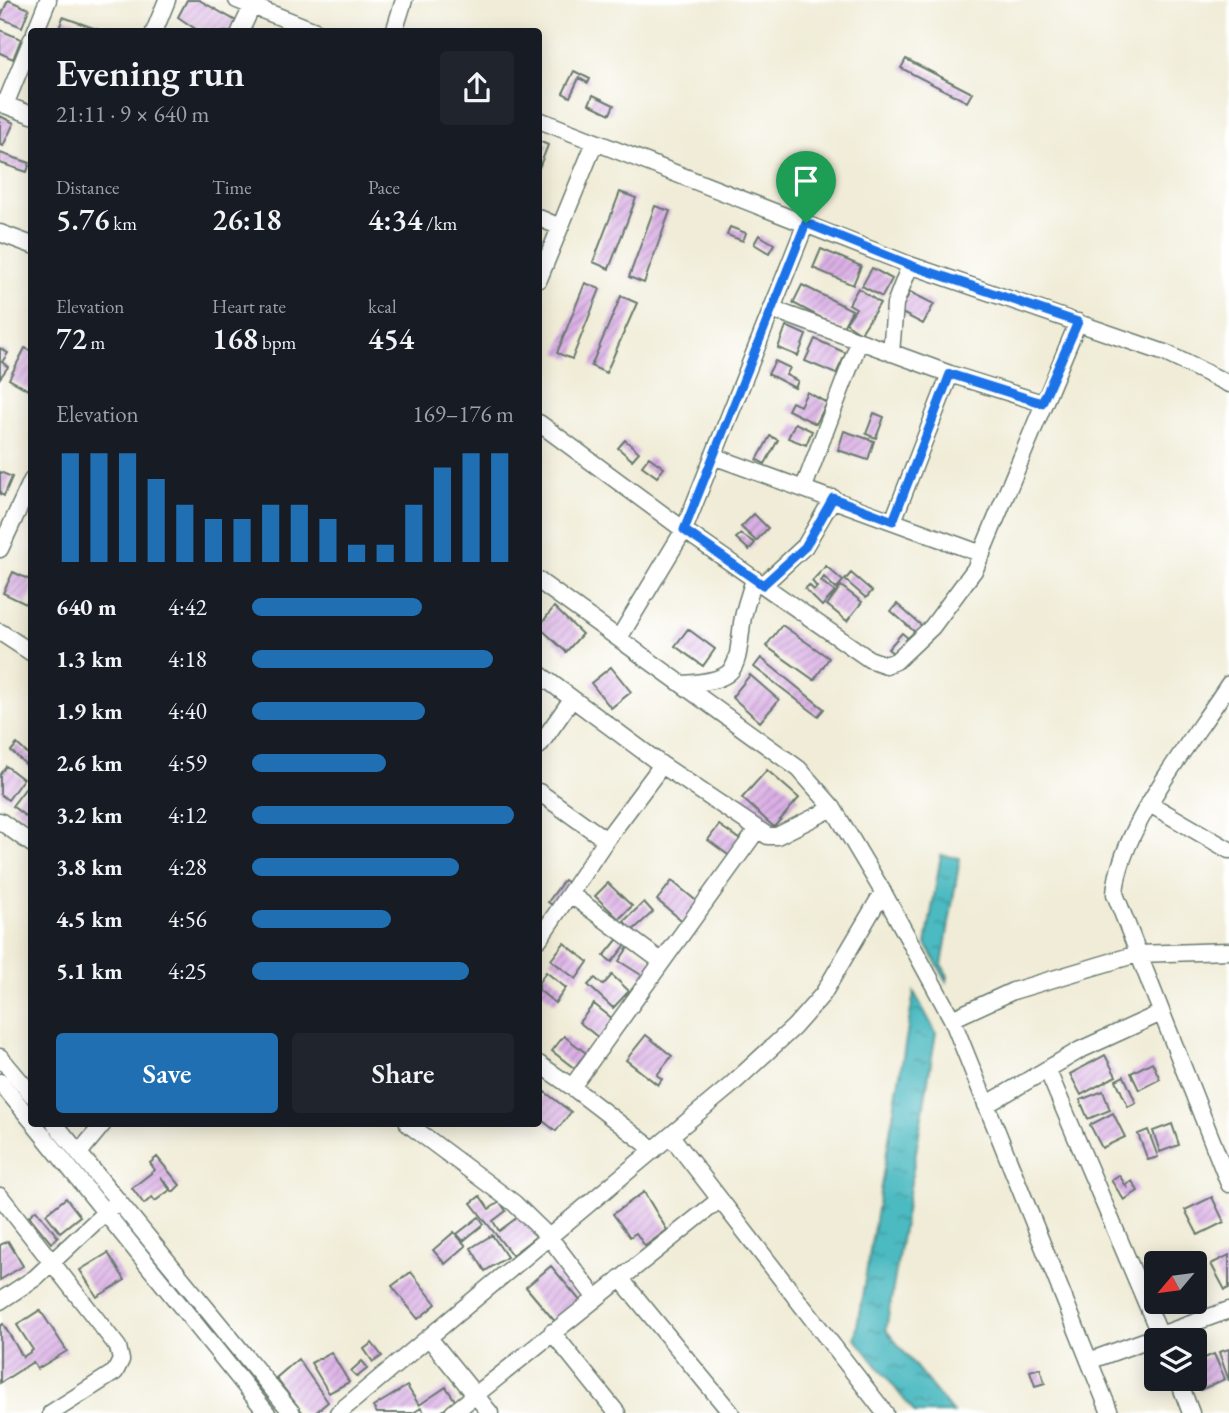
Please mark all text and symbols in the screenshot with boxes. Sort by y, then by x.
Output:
text: Evening run [56,48,245,97]
button: share [440,51,514,125]
text: 21:11 · 9 × 640 m [56,99,209,129]
pin [776,151,836,223]
icon: arrive [787,162,825,200]
text: Distance [56,175,119,200]
text: Time [212,175,252,200]
text: Pace [368,175,400,200]
text: 5.76 [56,200,109,239]
text: 26:18 [212,200,282,239]
text: 4:34 [368,200,422,239]
text: km [109,211,137,236]
text: /km [422,211,457,236]
text: Elevation [56,294,124,319]
text: Heart rate [212,294,286,319]
text: kcal [368,294,397,319]
text: 72 [56,319,87,358]
text: 168 [212,319,258,358]
text: 454 [368,319,414,358]
text: m [87,330,105,355]
text: bpm [258,330,296,355]
text: Elevation [56,399,139,429]
text: 169–176 m [413,399,514,429]
text: 640 m [56,592,117,622]
text: 4:42 [168,592,207,622]
text: 1.3 km [56,644,123,674]
text: 4:18 [168,644,207,674]
text: 1.9 km [56,696,123,726]
text: 4:40 [168,696,207,726]
text: 2.6 km [56,748,123,778]
text: 4:59 [168,748,207,778]
text: 3.2 km [56,800,123,830]
text: 4:12 [168,800,207,830]
text: 3.8 km [56,852,123,882]
text: 4:28 [168,852,207,882]
text: 4.5 km [56,904,123,934]
text: 4:56 [168,904,207,934]
text: 5.1 km [56,956,123,986]
text: 4:25 [168,956,207,986]
button: Save [56,1033,278,1113]
button: Share [292,1033,514,1113]
north arrow [1144,1251,1208,1314]
map controls [1144,1251,1207,1391]
button: layers [1144,1328,1207,1391]

